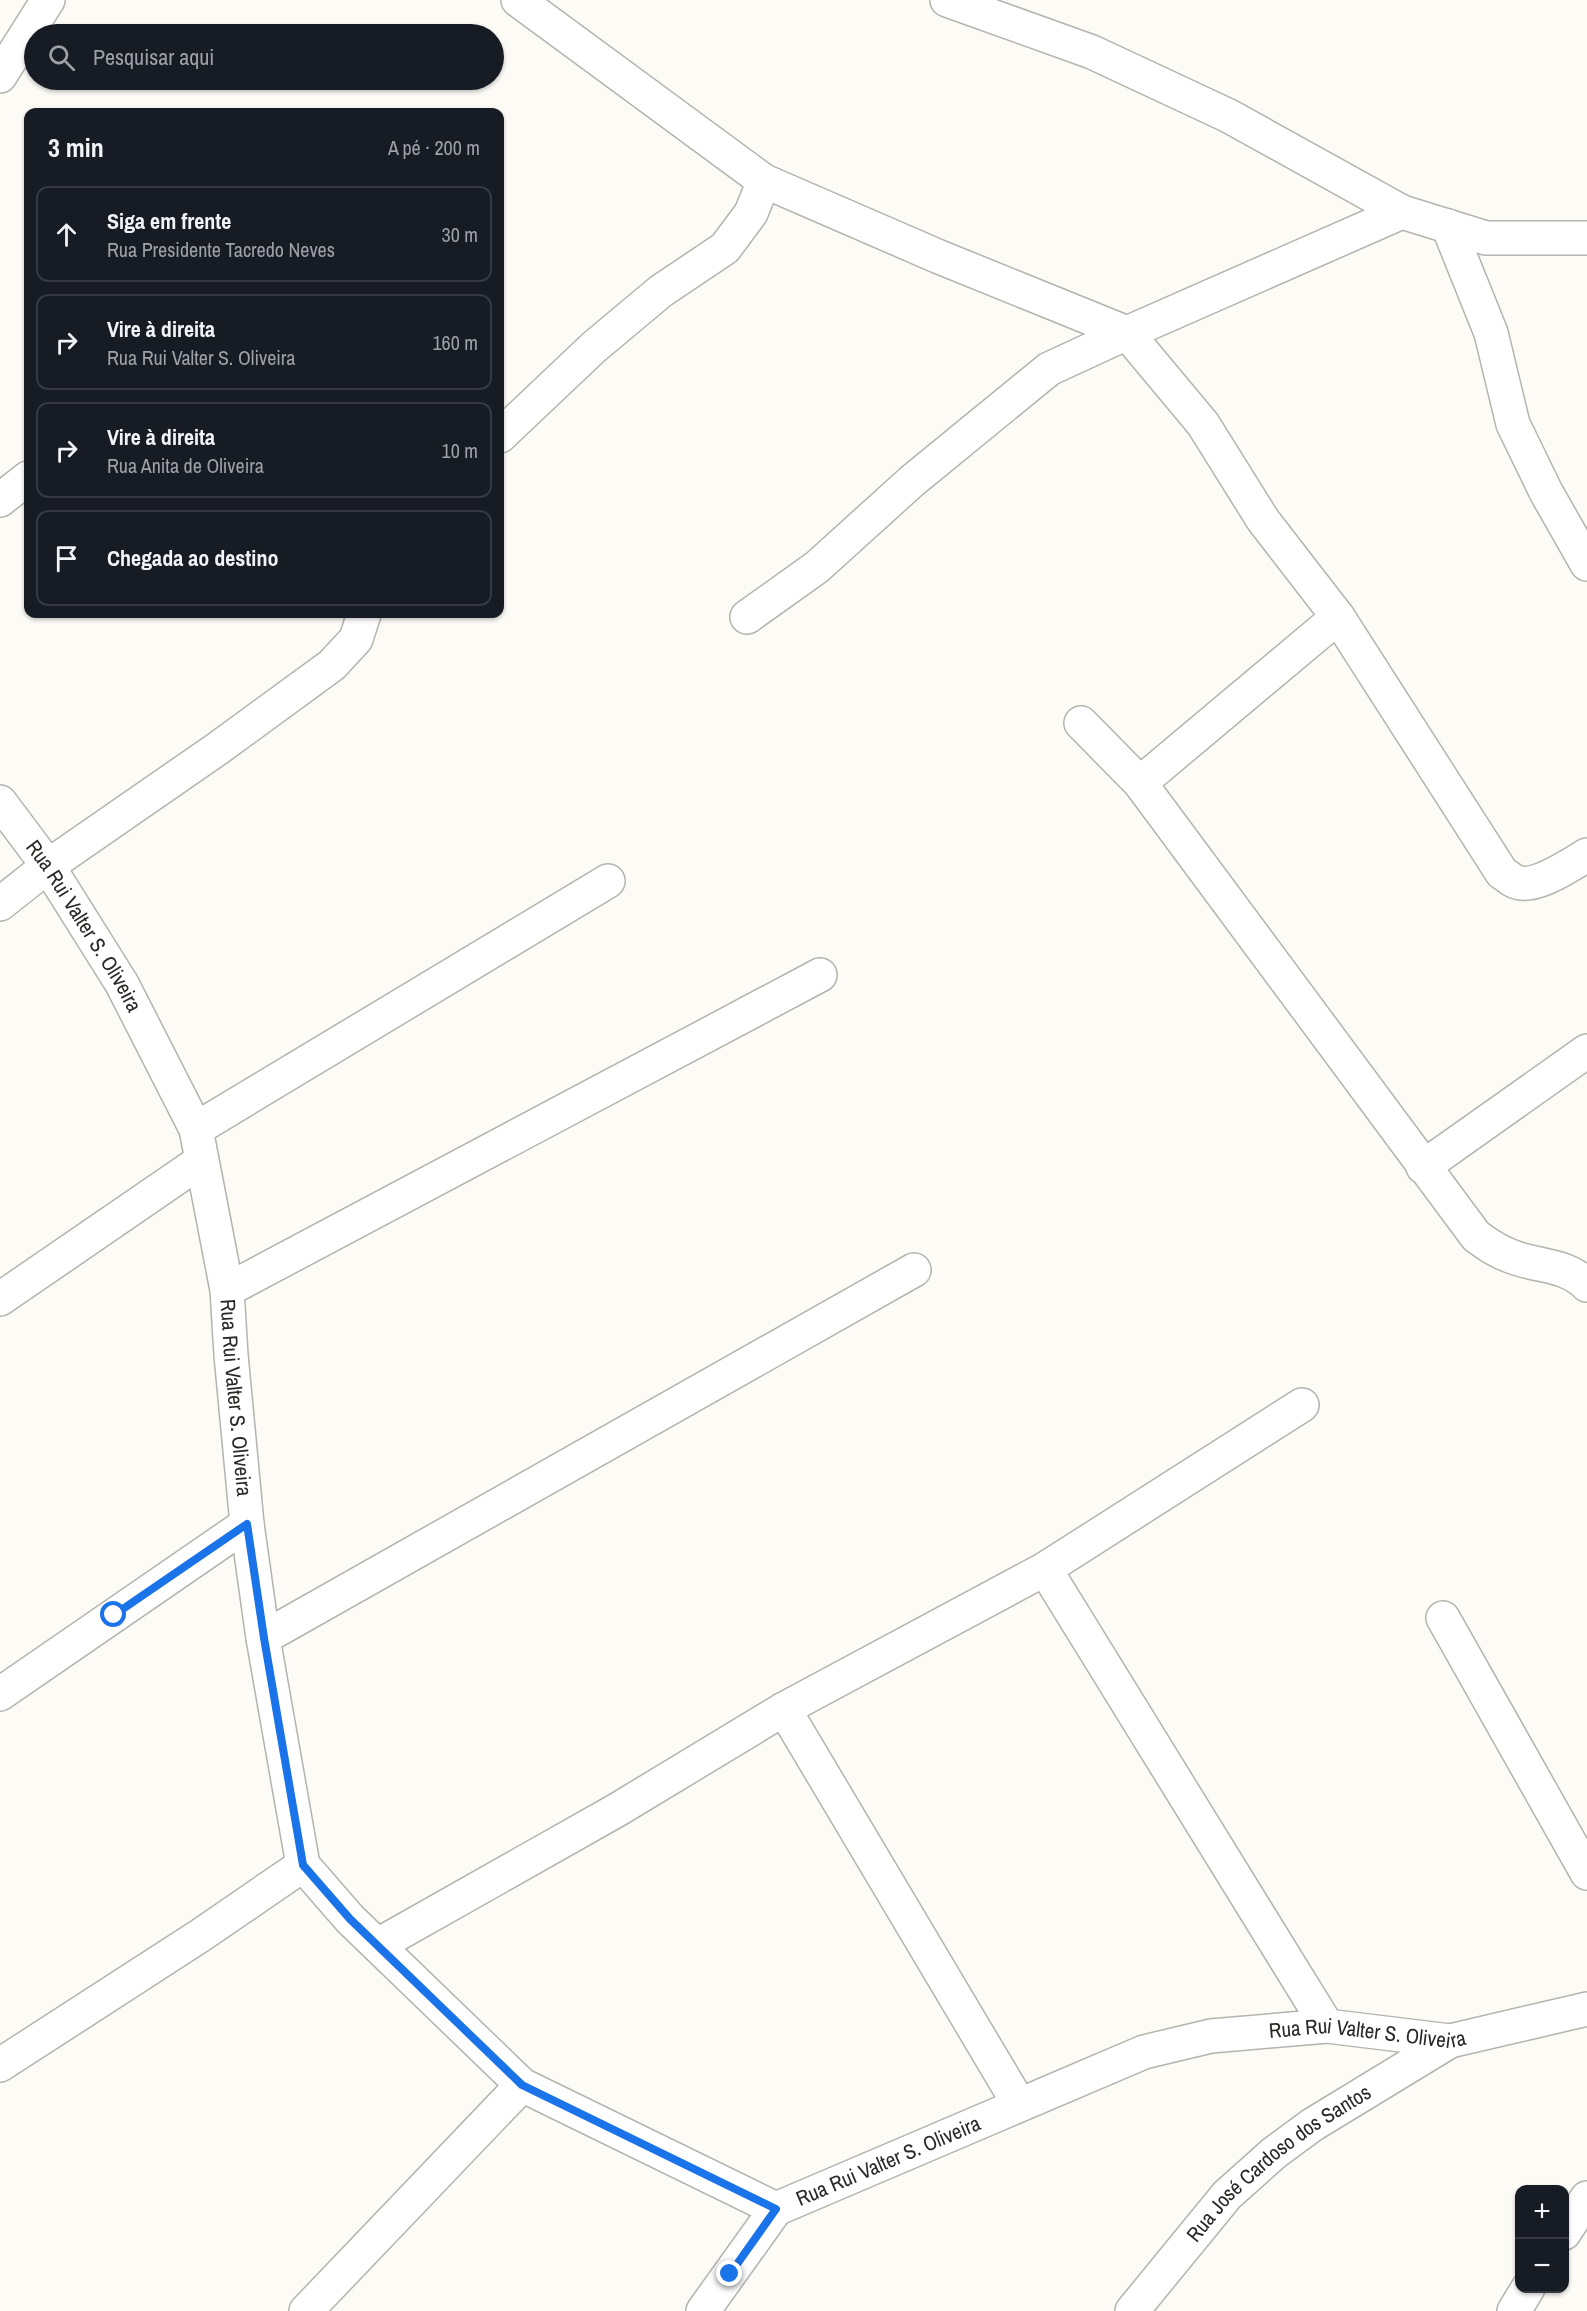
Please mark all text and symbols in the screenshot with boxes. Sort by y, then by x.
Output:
search box [24,24,504,90]
icon: search [45,41,78,74]
text: Pesquisar aqui [93,42,214,72]
text: 3 min [48,130,104,165]
text: A pé · 200 m [388,134,480,161]
text: Siga em frente [107,206,231,236]
icon: ahead [50,218,83,251]
text: 30 m [442,221,478,248]
text: Rua Presidente Tacredo Neves [107,236,335,263]
text: Vire à direita [107,314,215,344]
icon: right [50,326,83,359]
text: 160 m [432,329,478,356]
text: Rua Rui Valter S. Oliveira [107,344,295,371]
text: Vire à direita [107,422,215,452]
icon: right [50,434,83,467]
text: 10 m [442,437,478,464]
text: Rua Anita de Oliveira [107,452,264,479]
icon: arrive [50,542,83,575]
text: Chegada ao destino [107,543,278,573]
street label: Rua Rui Valter S. Oliveira [19,834,149,1017]
street label: Rua Rui Valter S. Oliveira [214,1298,259,1498]
route start [100,1601,126,1627]
street label: Rua Rui Valter S. Oliveira [1268,2011,1469,2055]
street label: Rua José Cardoso dos Santos [1179,2078,1376,2248]
street label: Rua Rui Valter S. Oliveira [791,2108,985,2213]
map controls [1515,2185,1569,2293]
button: + [1515,2185,1569,2239]
button: − [1515,2239,1569,2293]
route end [716,2260,742,2286]

